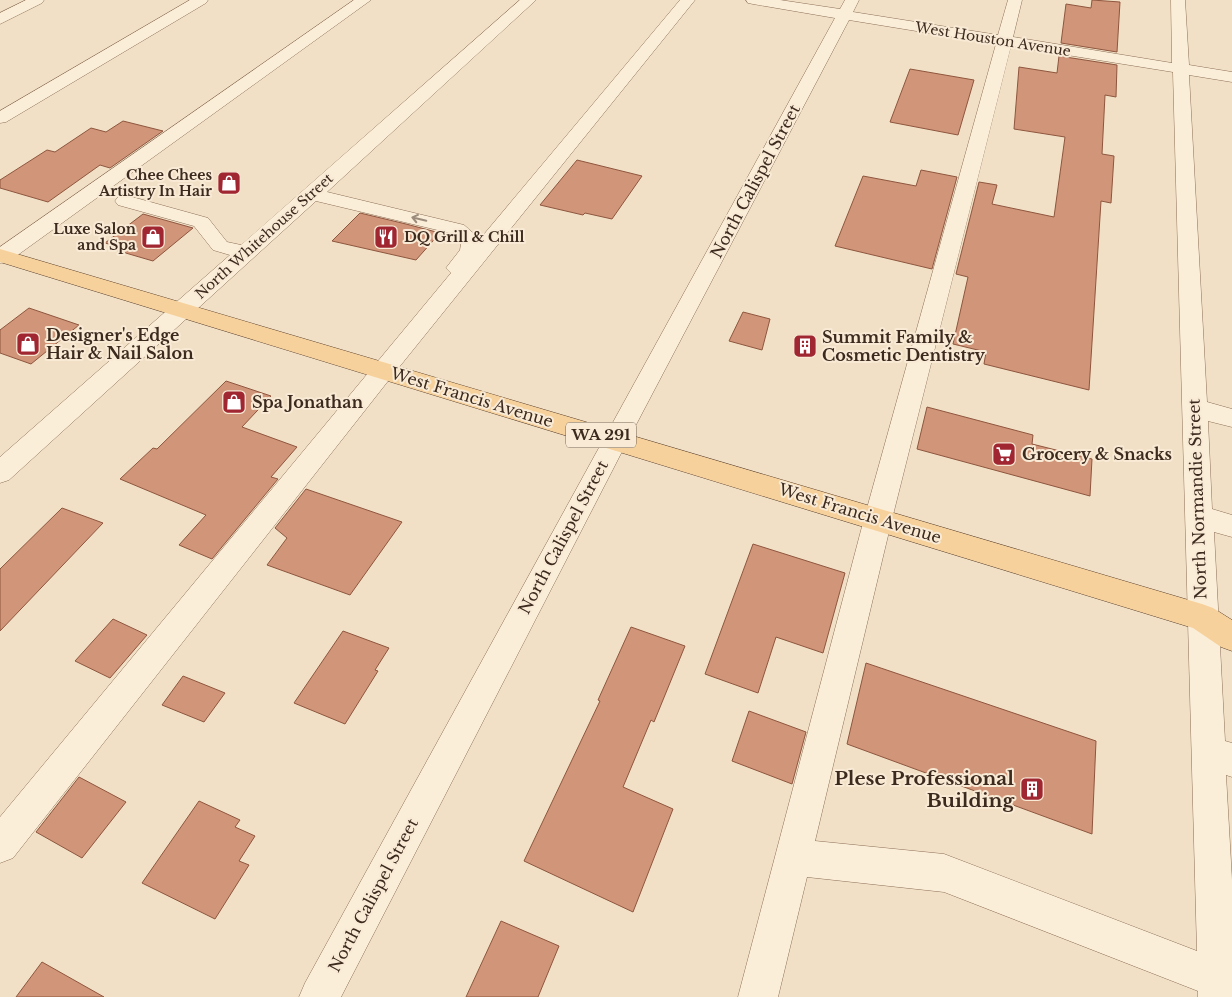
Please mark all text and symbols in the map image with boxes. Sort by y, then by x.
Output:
street label: West Houston Avenue [913,18,1072,60]
street label: North Calispel Street [706,101,804,261]
place label: Chee Chees Artistry In Hair [98,166,212,200]
street label: North Whitehouse Street [191,169,337,303]
shop icon: Chee Chees Artistry In Hair [216,170,242,196]
one-way arrow [411,214,427,223]
place label: Luxe Salon and Spa [53,220,136,254]
shop icon: Luxe Salon and Spa [140,224,166,250]
restaurant icon: DQ Grill & Chill [373,224,399,250]
place label: DQ Grill & Chill [404,228,525,246]
place label: Designer's Edge Hair & Nail Salon [46,325,194,363]
place label: Summit Family & Cosmetic Dentistry [822,327,986,365]
shop icon: Designer's Edge Hair & Nail Salon [15,331,41,357]
building icon: Summit Family & Cosmetic Dentistry [792,333,818,359]
street label: West Francis Avenue [387,362,556,431]
shop icon: Spa Jonathan [221,389,247,415]
place label: Spa Jonathan [252,392,363,412]
street label: North Normandie Street [1184,398,1210,600]
road number: WA 291 [566,422,636,448]
supermarket icon: Grocery & Snacks [991,441,1017,467]
place label: Grocery & Snacks [1022,444,1172,464]
street label: North Calispel Street [514,457,612,617]
street label: West Francis Avenue [775,478,944,547]
place label: Plese Professional Building [834,767,1015,812]
building icon: Plese Professional Building [1019,776,1045,802]
street label: North Calispel Street [324,815,422,975]

